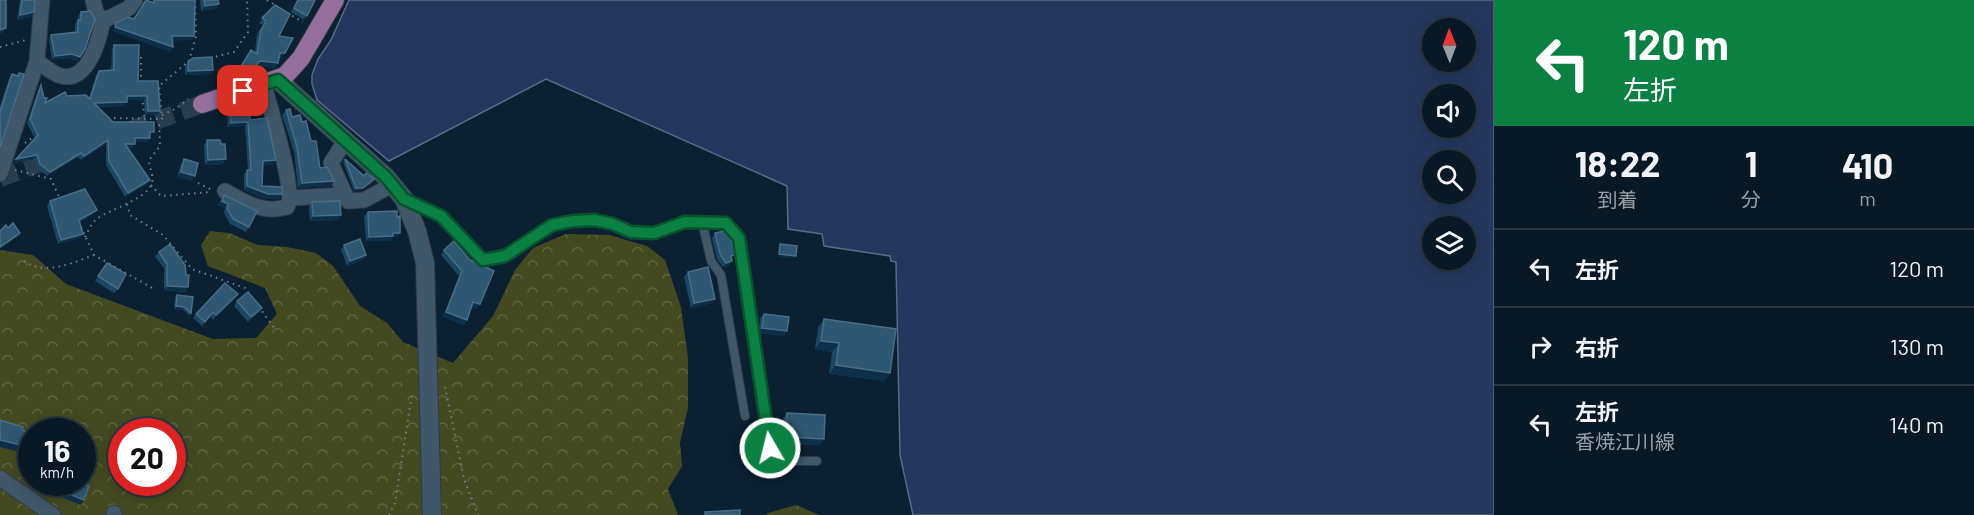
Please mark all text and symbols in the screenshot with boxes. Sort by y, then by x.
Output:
north arrow [1422,18,1476,72]
map controls [1422,18,1476,270]
text: 120 m [1623,18,1729,68]
icon: left [1524,24,1602,102]
pin [217,65,268,116]
text: 左折 [1623,73,1677,105]
icon: arrive [226,74,259,107]
button: sound [1422,84,1476,138]
text: 18:22 [1575,141,1660,184]
text: 1 [1745,141,1757,184]
text: 410 [1842,143,1893,186]
button: search [1422,150,1476,204]
text: m [1859,186,1876,210]
text: 到着 [1598,187,1638,211]
text: 分 [1741,187,1761,211]
button: layers [1422,216,1476,270]
icon: left [1524,252,1557,285]
text: 120 m [1889,255,1944,281]
text: 左折 [1575,256,1619,282]
icon: right [1524,330,1557,363]
text: 130 m [1890,333,1944,359]
text: 右折 [1575,334,1619,360]
text: 左折 [1575,398,1619,424]
icon: left [1524,408,1557,441]
text: 140 m [1889,411,1944,437]
position arrow [738,416,802,480]
speed limit sign: 20 [108,418,186,496]
text: 香焼江川線 [1575,429,1675,453]
text: 16 [44,432,70,468]
text: km/h [40,463,74,481]

